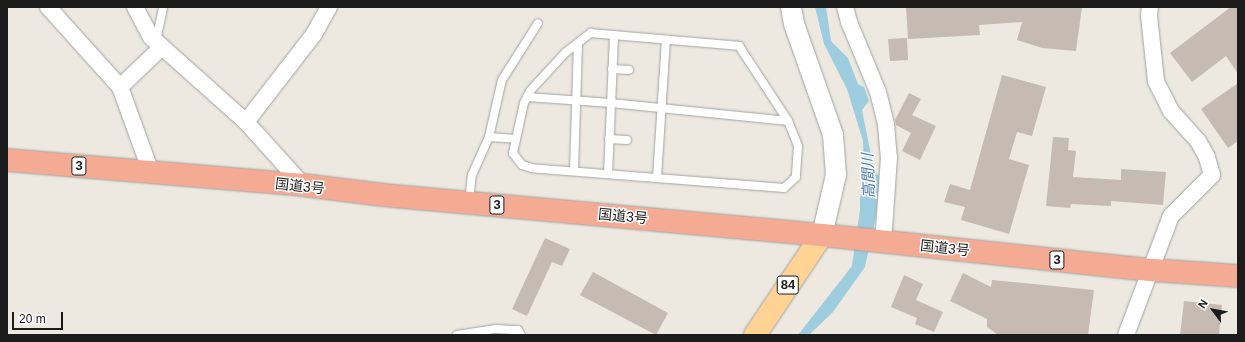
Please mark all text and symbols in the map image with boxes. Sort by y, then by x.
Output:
water label: 高間川 [858,153,878,199]
road number: 3 [71,155,87,177]
street label: 国道3号 [274,175,326,197]
road number: 3 [489,194,505,216]
street label: 国道3号 [597,205,649,227]
street label: 国道3号 [919,237,971,259]
road number: 3 [1049,249,1065,271]
road number: 84 [776,274,800,296]
north arrow [1193,290,1233,330]
text: N [1196,297,1210,310]
scale bar [14,304,65,330]
text: 20 m [19,312,46,326]

